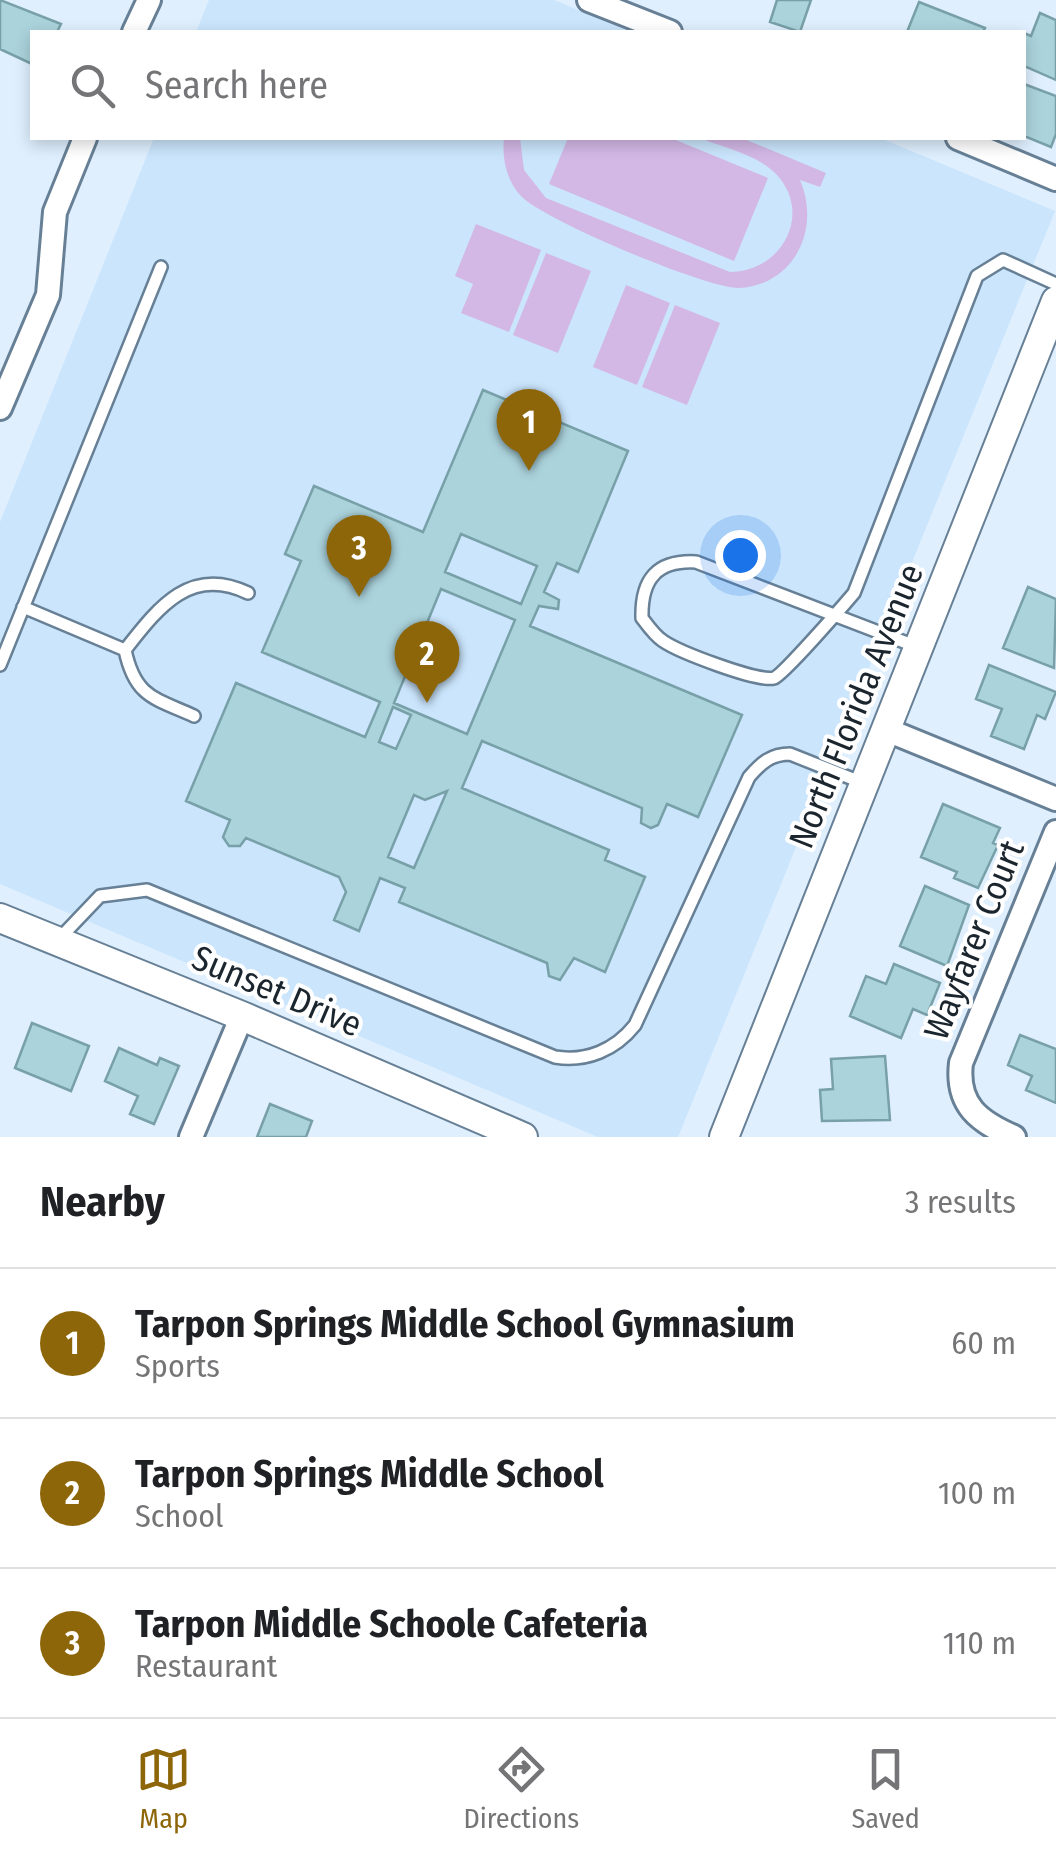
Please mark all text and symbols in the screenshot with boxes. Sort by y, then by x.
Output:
search box [30,30,1026,140]
icon: search [65,58,120,113]
text: Search here [145,62,328,108]
pin: 1 [496,388,562,471]
pin: 3 [326,514,392,597]
your location [715,530,766,581]
street label: North Florida Avenue [780,558,932,854]
pin: 2 [394,620,460,703]
street label: Wayfarer Court [915,834,1033,1046]
street label: Sunset Drive [186,936,368,1046]
text: Nearby [40,1177,165,1227]
text: 3 results [905,1183,1016,1221]
text: Tarpon Springs Middle School Gymnasium [135,1301,795,1347]
text: 1 [66,1324,79,1362]
text: 60 m [951,1324,1016,1362]
text: Sports [135,1347,220,1385]
text: Tarpon Springs Middle School [135,1451,604,1497]
text: 2 [65,1474,80,1512]
text: 100 m [938,1474,1016,1512]
text: School [135,1497,224,1535]
text: Tarpon Middle Schoole Cafeteria [135,1601,648,1647]
text: 3 [65,1624,80,1662]
text: 110 m [943,1624,1016,1662]
text: Restaurant [135,1647,277,1685]
tab: Map [136,1742,191,1835]
tab: Directions [463,1742,579,1835]
tab: Saved [851,1742,920,1835]

